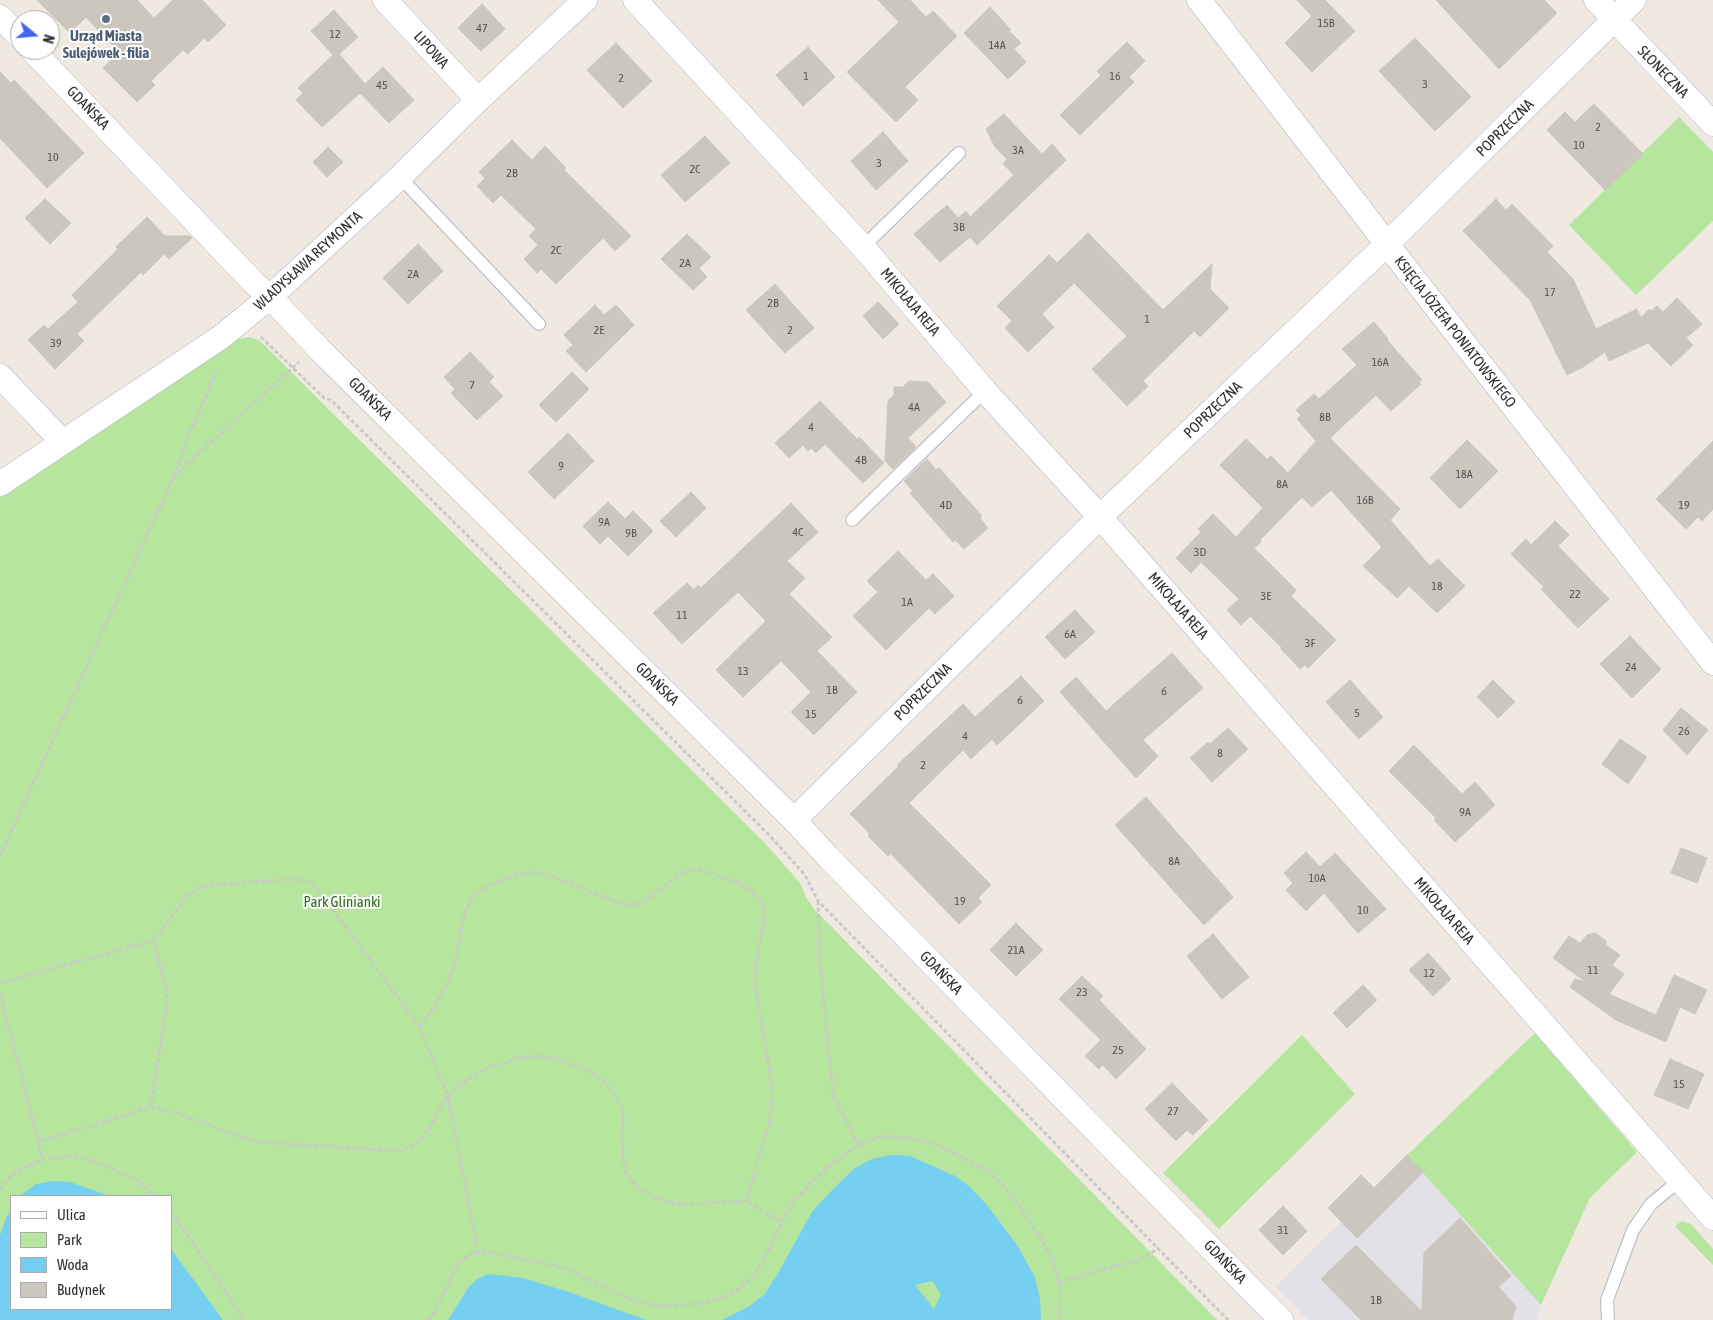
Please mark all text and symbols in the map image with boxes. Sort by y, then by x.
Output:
north arrow [10,10,60,60]
marker: Urząd Miasta Sulejówek - filia [100,13,112,25]
house number: 15B [1318,16,1334,30]
house number: 47 [476,21,488,35]
place label: Urząd Miasta Sulejówek - filia [63,27,149,62]
house number: 12 [329,27,341,41]
street label: LIPOWA [410,28,452,72]
text: N [40,33,57,45]
house number: 14A [988,38,1006,52]
street label: SŁONECZNA [1634,42,1692,102]
house number: 1 [803,69,809,83]
house number: 16 [1109,69,1121,83]
house number: 2 [618,71,624,85]
house number: 3 [1422,77,1428,91]
house number: 45 [376,78,388,92]
street label: GDAŃSKA [63,82,113,134]
street label: POPRZECZNA [1473,96,1537,160]
house number: 2 [1595,120,1601,134]
house number: 10 [1573,138,1585,152]
house number: 3A [1012,143,1024,157]
house number: 10 [47,150,59,164]
house number: 3 [876,156,882,170]
house number: 2C [689,162,701,176]
house number: 2B [506,166,518,180]
street label: WŁADYSŁAWA REYMONTA [250,208,366,314]
house number: 3B [953,220,965,234]
house number: 2C [550,243,562,257]
street label: KSIĘCIA JÓZEFA PONIATOWSKIEGO [1390,253,1520,411]
house number: 2A [679,256,691,270]
street label: MIKOŁAJA REJA [876,264,944,340]
house number: 2A [407,267,419,281]
house number: 17 [1544,285,1556,299]
house number: 2B [767,296,779,310]
house number: 1 [1144,312,1150,326]
house number: 2E [594,323,604,337]
house number: 2 [787,323,793,337]
house number: 39 [50,336,62,350]
house number: 16A [1371,355,1389,369]
street label: GDAŃSKA [345,374,395,424]
house number: 7 [469,378,475,392]
street label: POPRZECZNA [1180,378,1246,442]
house number: 4A [908,400,920,414]
house number: 8B [1319,410,1331,424]
house number: 4 [808,420,814,434]
house number: 4B [855,453,867,467]
house number: 9 [558,459,564,473]
house number: 18A [1455,467,1473,481]
house number: 8A [1276,477,1288,491]
house number: 16B [1357,493,1373,507]
house number: 4D [940,498,952,512]
house number: 19 [1678,498,1690,512]
house number: 9A [598,515,610,529]
house number: 4C [792,525,804,539]
house number: 9B [625,526,637,540]
house number: 3D [1194,545,1206,559]
street label: MIKOŁAJA REJA [1144,569,1212,643]
house number: 18 [1431,579,1443,593]
house number: 22 [1569,587,1581,601]
house number: 3E [1261,589,1271,603]
house number: 1A [901,595,913,609]
house number: 11 [676,608,688,622]
house number: 6A [1064,627,1076,641]
house number: 3F [1305,636,1315,650]
street label: GDAŃSKA [632,659,682,709]
street label: POPRZECZNA [891,660,955,724]
house number: 24 [1625,660,1637,674]
house number: 13 [737,664,749,678]
house number: 1B [826,683,838,697]
house number: 6 [1161,684,1167,698]
house number: 6 [1017,693,1023,707]
house number: 5 [1354,706,1360,720]
house number: 15 [805,707,817,721]
house number: 26 [1678,724,1690,738]
house number: 4 [962,729,968,743]
house number: 8 [1217,746,1223,760]
house number: 2 [920,758,926,772]
house number: 9A [1459,805,1471,819]
house number: 8A [1168,854,1180,868]
house number: 10A [1308,871,1326,885]
street label: MIKOŁAJA REJA [1410,874,1478,948]
park label: Park Glinianki [303,893,381,911]
house number: 19 [954,894,966,908]
house number: 10 [1357,903,1369,917]
house number: 21A [1007,943,1025,957]
street label: GDAŃSKA [916,947,966,999]
house number: 11 [1587,963,1599,977]
house number: 12 [1423,966,1435,980]
house number: 23 [1076,985,1088,999]
house number: 25 [1112,1043,1124,1057]
house number: 15 [1673,1077,1685,1091]
house number: 27 [1167,1104,1179,1118]
legend [10,1195,172,1310]
text: Ulica [57,1206,86,1223]
house number: 31 [1277,1223,1289,1237]
text: Park [57,1231,82,1248]
street label: GDAŃSKA [1200,1236,1250,1288]
text: Woda [57,1256,89,1273]
text: Budynek [57,1281,105,1298]
house number: 1B [1370,1293,1382,1307]

